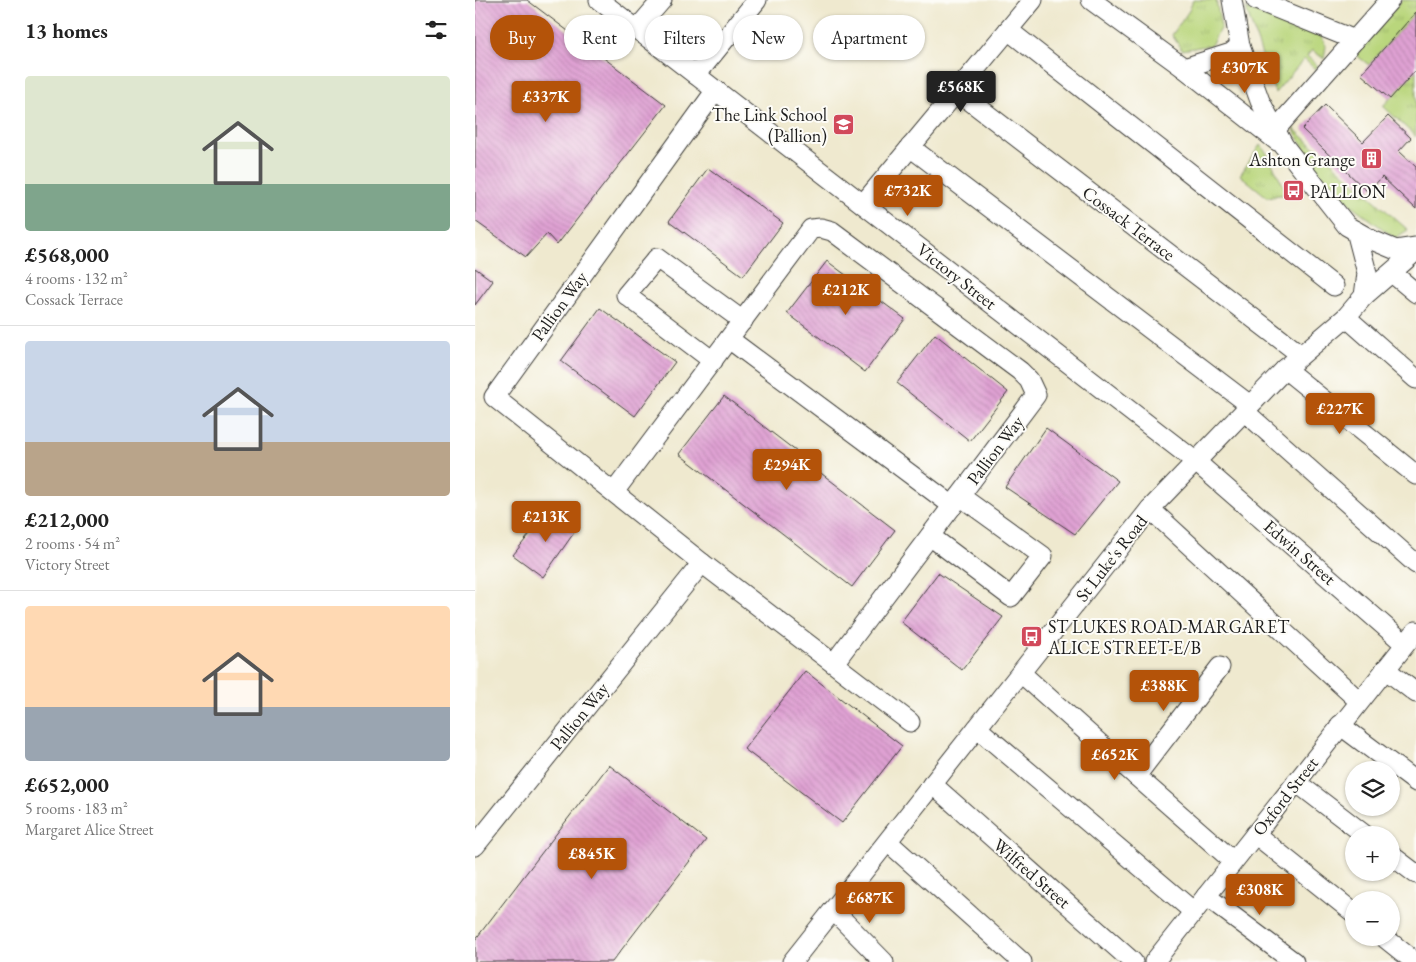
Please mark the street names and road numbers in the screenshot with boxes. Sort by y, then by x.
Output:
street label: Cossack Terrace [1078,181,1180,265]
street label: Victory Street [912,238,1002,315]
street label: Pallion Way [526,266,592,345]
street label: Pallion Way [961,411,1029,489]
street label: St Luke's Road [1070,509,1153,606]
street label: Edwin Street [1259,514,1341,590]
street label: Pallion Way [545,677,613,755]
street label: Oxford Street [1247,752,1323,840]
street label: Wilfred Street [988,833,1076,913]

